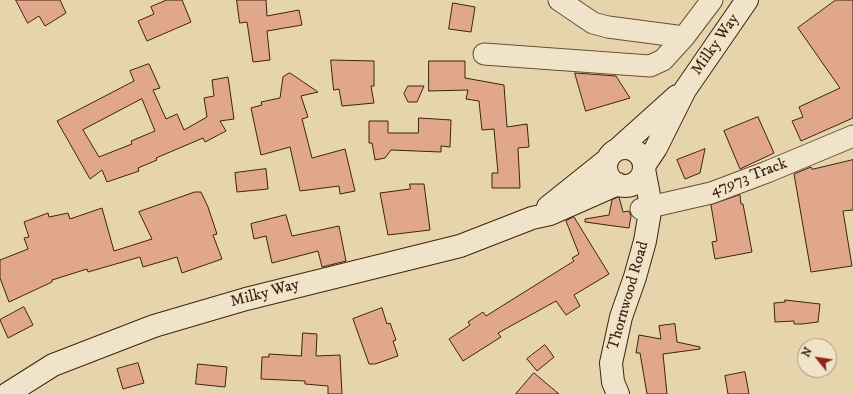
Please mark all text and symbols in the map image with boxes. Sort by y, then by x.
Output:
street label: Milky Way [688,11,744,79]
street label: 47973 Track [708,155,790,201]
street label: Thornwood Road [604,239,654,353]
street label: Milky Way [228,276,302,312]
north arrow [797,338,837,378]
text: N [799,345,816,360]

